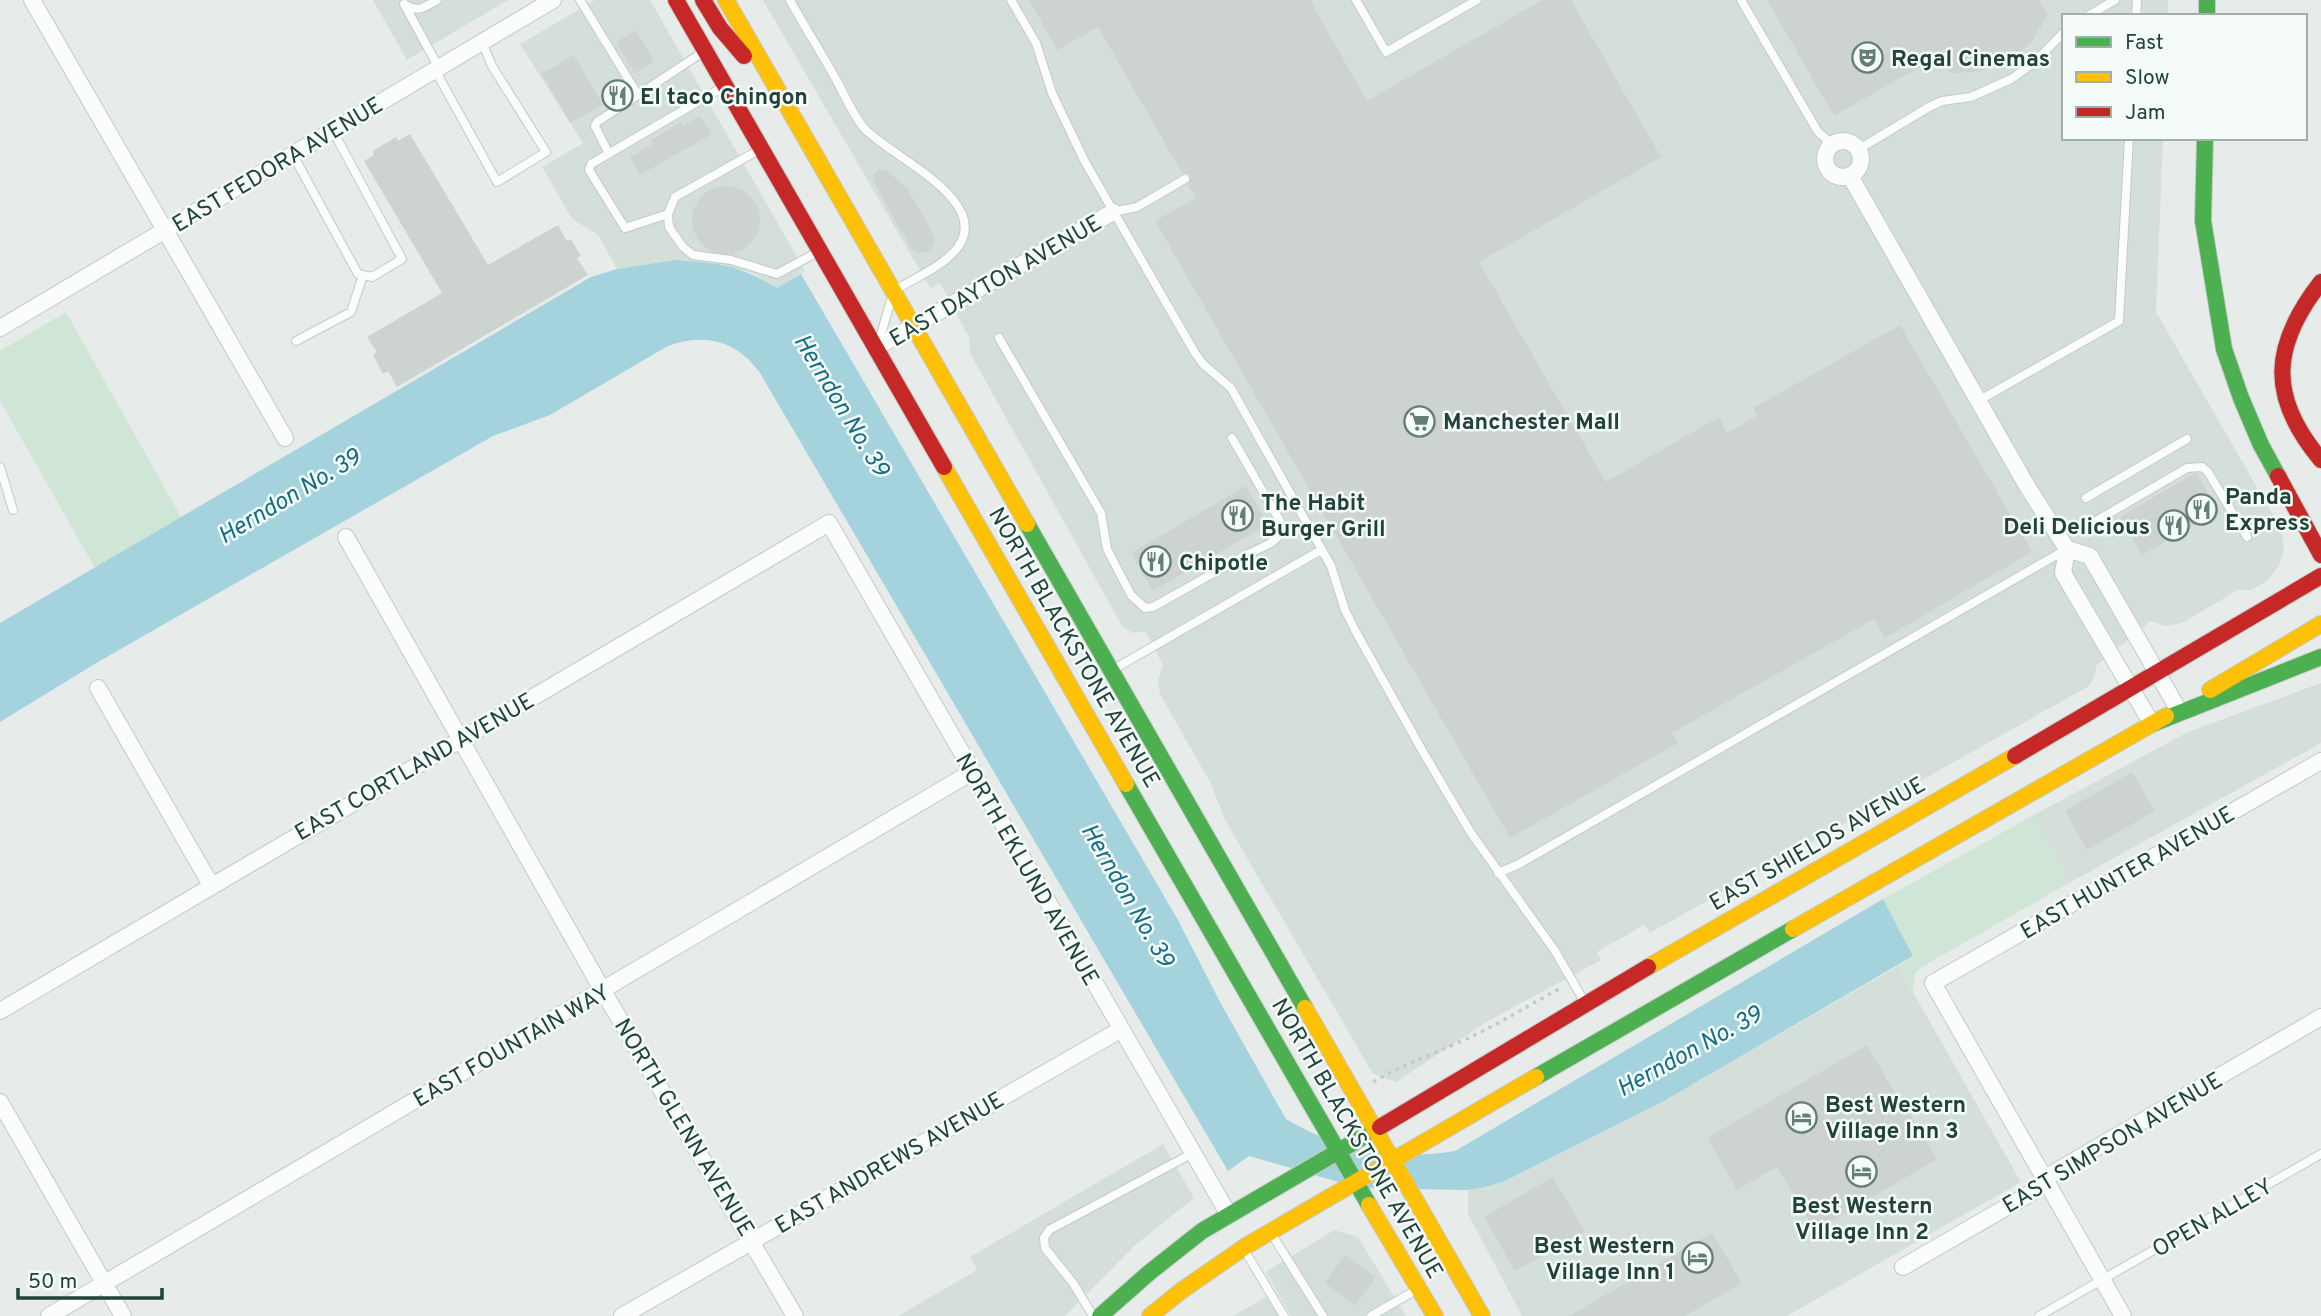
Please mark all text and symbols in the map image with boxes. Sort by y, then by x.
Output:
legend [2062,14,2307,140]
text: Fast [2125,30,2164,57]
theatre icon: Regal Cinemas [1851,41,1885,75]
place label: Regal Cinemas [1891,46,2050,75]
text: Slow [2125,65,2170,92]
restaurant icon: El taco Chingon [600,79,634,113]
place label: El taco Chingon [640,84,808,113]
street label: EAST FEDORA AVENUE [168,92,389,241]
text: Jam [2125,100,2166,127]
street label: EAST DAYTON AVENUE [885,209,1108,355]
water label: Herndon No. 39 [786,329,895,484]
supermarket icon: Manchester Mall [1403,404,1437,438]
place label: Manchester Mall [1443,409,1620,438]
water label: Herndon No. 39 [213,443,368,552]
place label: Panda Express [2225,484,2310,539]
place label: The Habit Burger Grill [1261,490,1386,545]
restaurant icon: Panda Express [2185,492,2219,526]
restaurant icon: The Habit Burger Grill [1221,498,1255,532]
street label: NORTH BLACKSTONE AVENUE [981,503,1165,794]
restaurant icon: Deli Delicious [2156,509,2190,543]
place label: Deli Delicious [2003,514,2150,543]
restaurant icon: Chipotle [1139,545,1173,579]
place label: Chipotle [1179,550,1268,579]
street label: EAST CORTLAND AVENUE [290,688,540,849]
street label: NORTH EKLUND AVENUE [947,749,1104,992]
street label: EAST SHIELDS AVENUE [1705,771,1931,919]
street label: EAST HUNTER AVENUE [2016,801,2241,947]
water label: Herndon No. 39 [1073,819,1180,975]
street label: EAST FOUNTAIN WAY [409,979,616,1115]
street label: NORTH BLACKSTONE AVENUE [1264,994,1448,1285]
water label: Herndon No. 39 [1612,1000,1769,1105]
street label: NORTH GLENN AVENUE [606,1014,760,1243]
street label: EAST SIMPSON AVENUE [1998,1067,2229,1221]
street label: EAST ANDREWS AVENUE [770,1087,1010,1242]
place label: Best Western Village Inn 3 [1825,1092,1966,1147]
hotel icon: Best Western Village Inn 3 [1785,1100,1819,1134]
hotel icon: Best Western Village Inn 2 [1845,1154,1879,1188]
street label: OPEN ALLEY [2148,1173,2279,1265]
place label: Best Western Village Inn 2 [1791,1193,1933,1248]
place label: Best Western Village Inn 1 [1534,1233,1675,1288]
hotel icon: Best Western Village Inn 1 [1681,1241,1715,1275]
scale bar [18,1256,161,1300]
text: 50 m [28,1269,77,1296]

